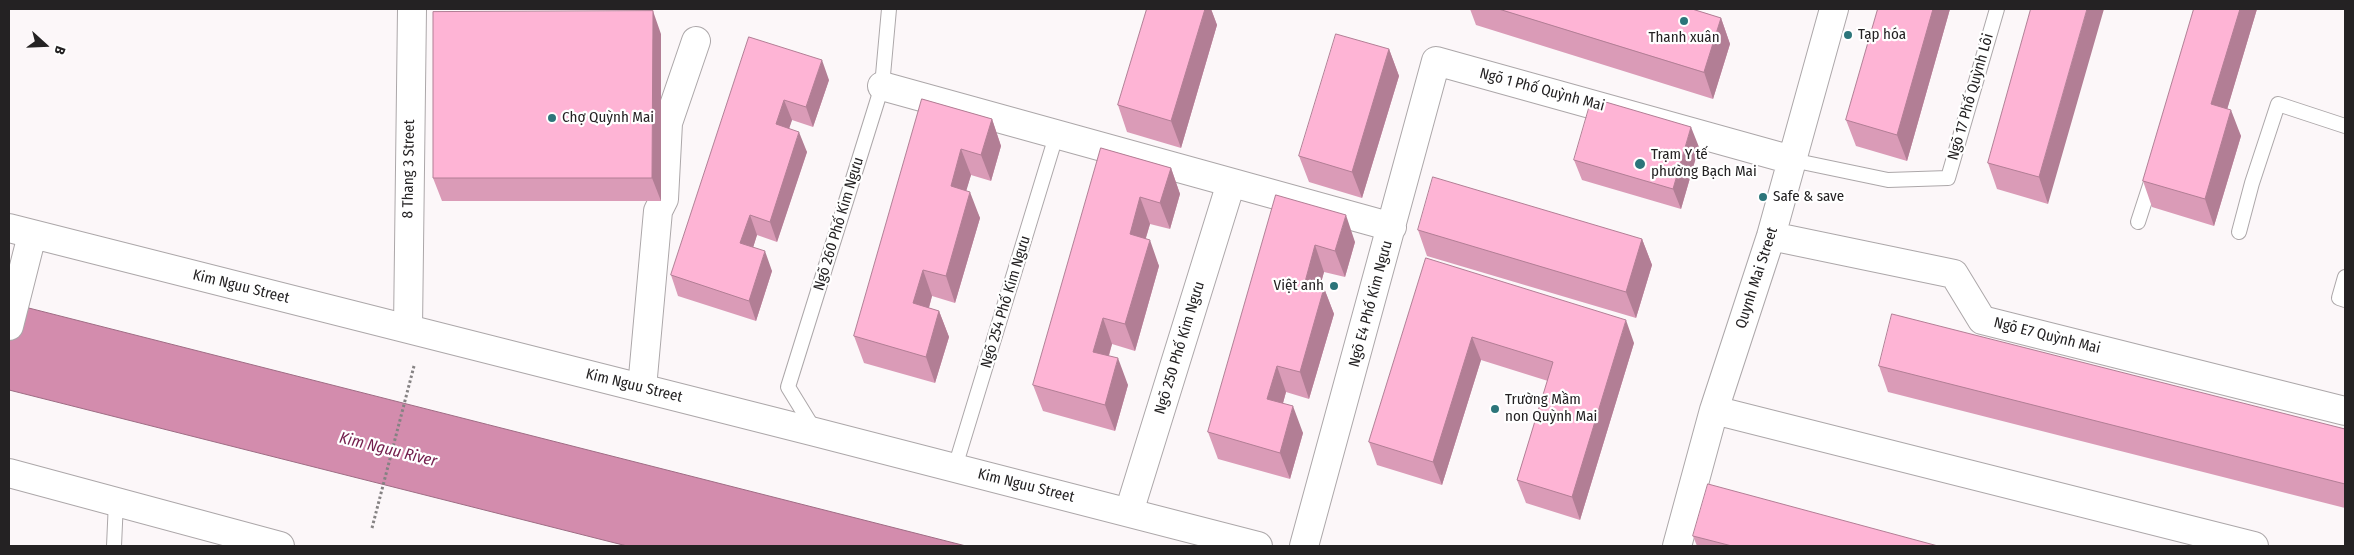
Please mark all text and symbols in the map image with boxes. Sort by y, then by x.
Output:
marker: Thanh xuân [1678,15,1690,27]
north arrow [20,20,70,70]
place label: Tạp hóa [1858,26,1906,44]
place label: Thanh xuân [1648,29,1720,47]
marker: Tạp hóa [1842,29,1854,41]
street label: Ngõ 17 Phố Quỳnh Lôi [1944,32,1998,162]
text: B [50,44,69,57]
street label: Ngõ 1 Phố Quỳnh Mai [1478,65,1606,115]
place label: Chợ Quỳnh Mai [562,109,654,127]
marker: Chợ Quỳnh Mai [546,112,558,124]
street label: 8 Thang 3 Street [399,119,419,219]
place label: Trạm Y tế phường Bạch Mai [1651,146,1757,181]
street label: Ngõ 260 Phố Kim Ngưu [810,155,868,293]
marker: Trạm Y tế phường Bạch Mai [1633,157,1647,171]
place label: Safe & save [1773,188,1844,206]
marker: Safe & save [1757,191,1769,203]
street label: Quynh Mai Street [1732,225,1782,331]
street label: Ngõ 254 Phố Kim Ngưu [977,234,1035,370]
street label: Ngõ E4 Phố Kim Ngưu [1345,239,1397,369]
street label: Kim Nguu Street [191,266,291,308]
place label: Việt anh [1274,277,1324,295]
street label: Ngõ 250 Phố Kim Ngưu [1151,279,1209,417]
marker: Việt anh [1328,280,1340,292]
street label: Ngõ E7 Quỳnh Mai [1992,314,2102,358]
street label: Kim Nguu Street [584,365,684,407]
place label: Trường Mầm non Quỳnh Mai [1505,391,1597,426]
marker: Trường Mầm non Quỳnh Mai [1489,403,1501,415]
water label: Kim Nguu River [337,429,439,471]
street label: Kim Nguu Street [976,465,1076,507]

